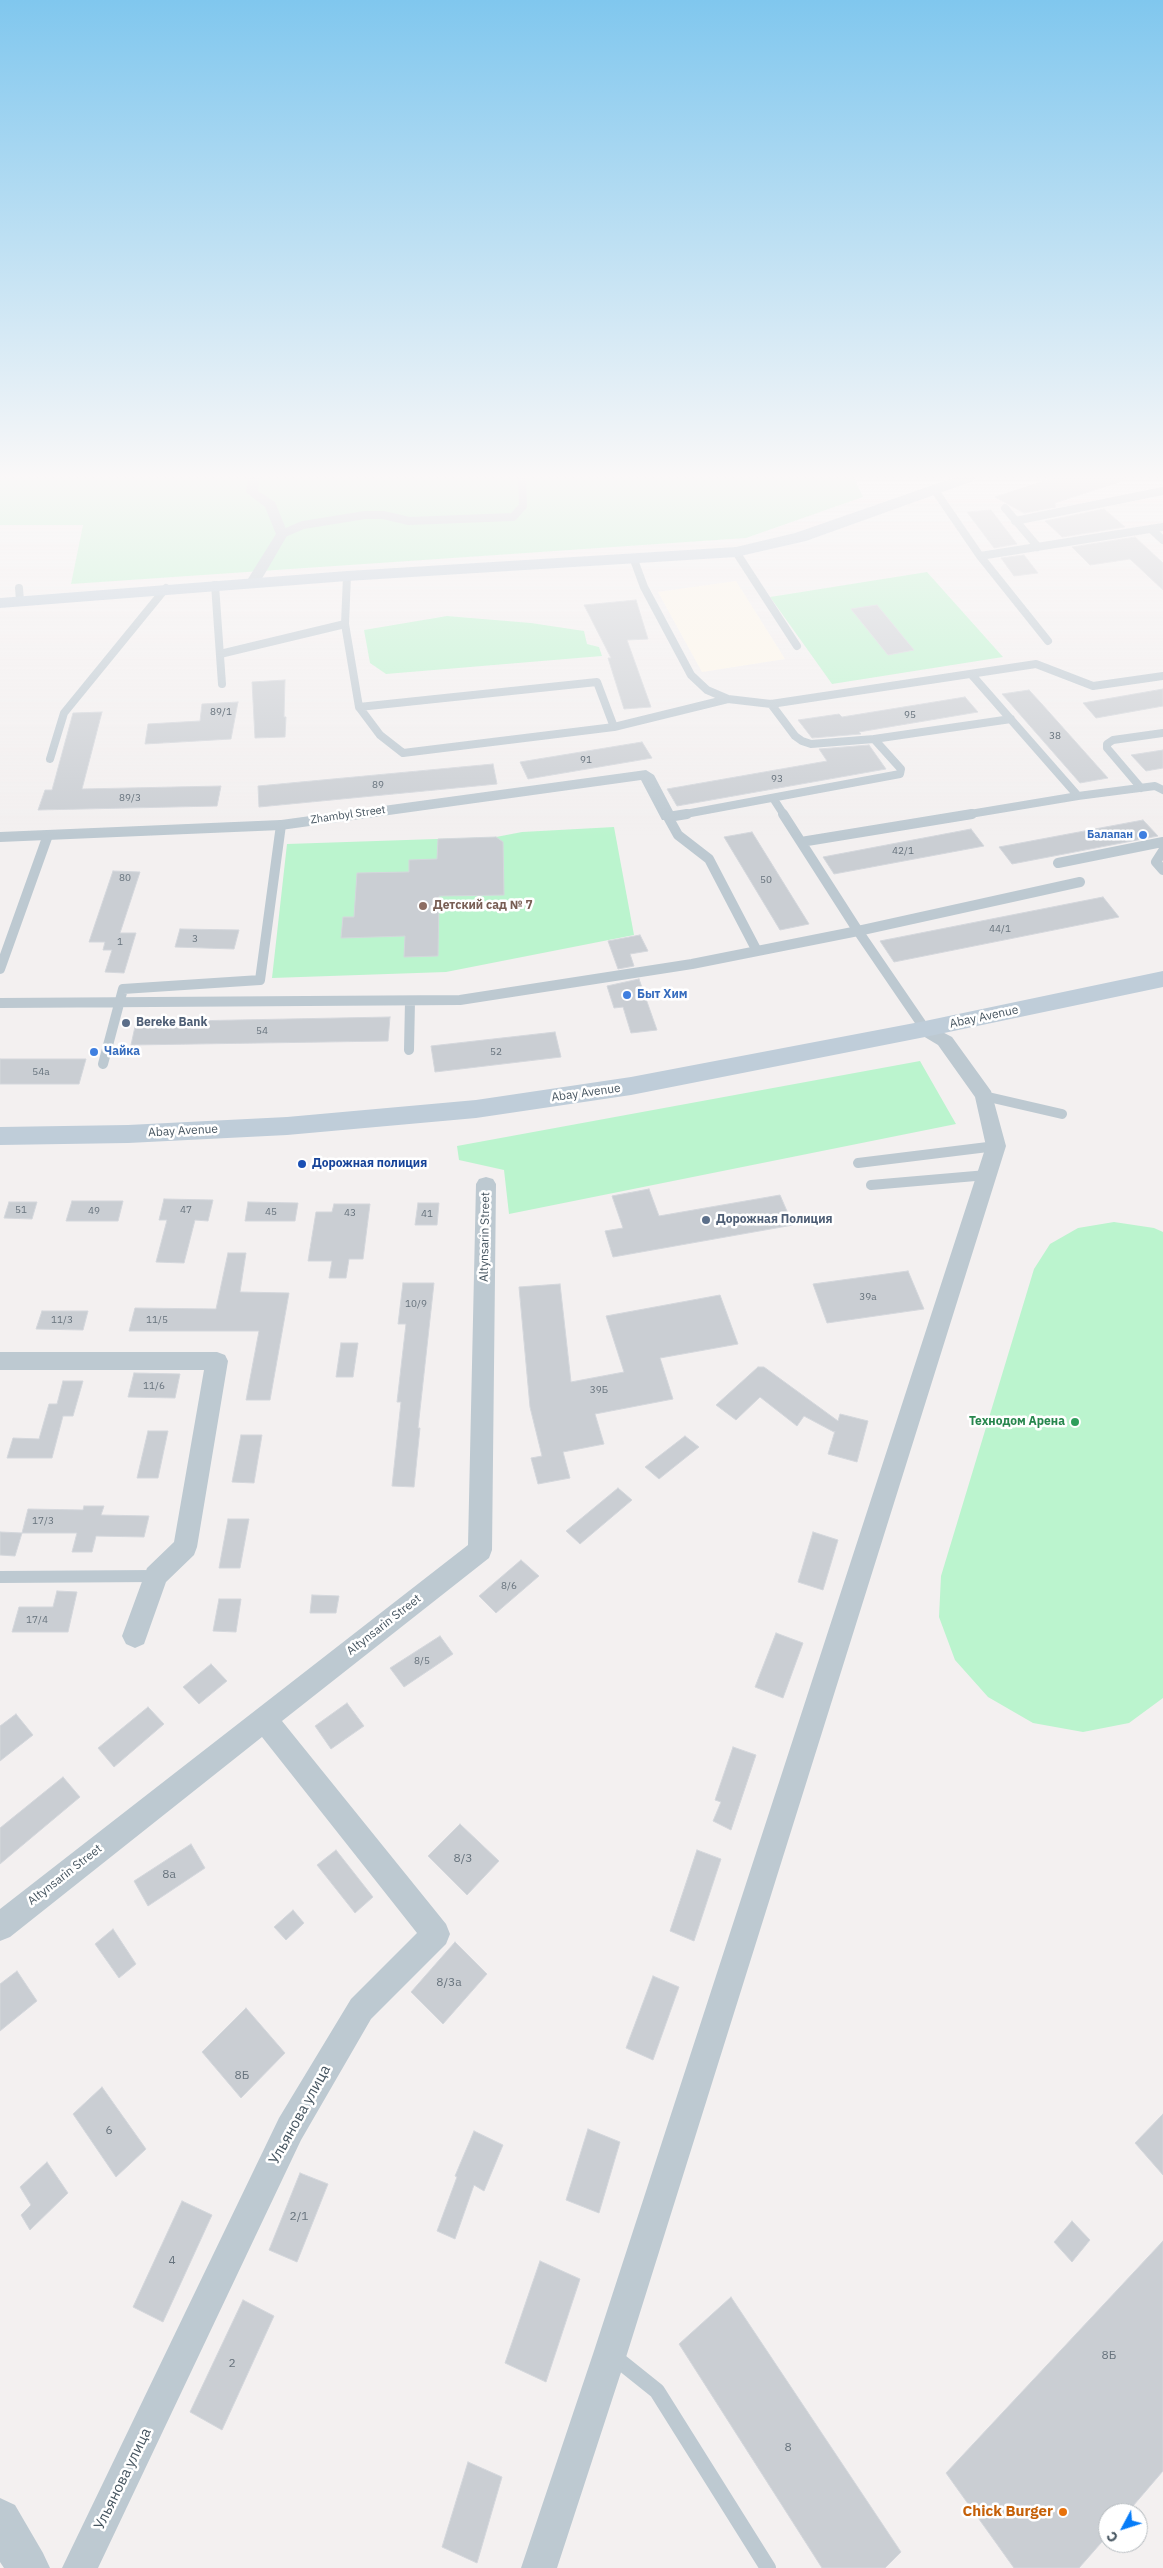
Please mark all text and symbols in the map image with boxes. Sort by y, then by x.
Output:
house number: 89/1 [210,706,232,718]
house number: 95 [904,709,916,721]
house number: 38 [1049,730,1061,742]
house number: 91 [580,754,592,766]
house number: 93 [771,773,783,785]
house number: 89 [372,779,384,791]
house number: 89/3 [119,792,141,804]
street label: Zhambyl Street [310,803,386,827]
place label: Балапан [1087,828,1133,842]
marker: Балапан [1137,829,1149,841]
house number: 42/1 [892,845,914,857]
house number: 80 [119,872,131,884]
house number: 50 [760,874,772,886]
place label: Детский сад № 7 [433,899,533,913]
marker: Детский сад № 7 [417,900,429,912]
house number: 44/1 [989,923,1011,935]
house number: 3 [192,933,198,945]
house number: 1 [117,936,123,948]
place label: Быт Хим [637,988,687,1002]
marker: Быт Хим [621,989,633,1001]
street label: Abay Avenue [948,1003,1020,1031]
place label: Bereke Bank [136,1016,207,1030]
marker: Bereke Bank [120,1017,132,1029]
house number: 54 [256,1025,268,1037]
place label: Чайка [104,1045,140,1059]
marker: Чайка [88,1046,100,1058]
house number: 52 [490,1046,502,1058]
house number: 54а [32,1066,50,1078]
street label: Abay Avenue [550,1081,622,1105]
street label: Abay Avenue [148,1122,218,1140]
place label: Дорожная полиция [312,1157,427,1171]
marker: Дорожная полиция [296,1158,308,1170]
street label: Altynsarin Street [477,1192,493,1282]
house number: 51 [15,1204,27,1216]
house number: 47 [180,1204,192,1216]
house number: 49 [88,1205,100,1217]
house number: 45 [265,1206,277,1218]
house number: 43 [344,1207,356,1219]
house number: 41 [421,1208,433,1220]
place label: Дорожная Полиция [716,1213,833,1227]
marker: Дорожная Полиция [700,1214,712,1226]
house number: 39а [859,1291,877,1303]
house number: 10/9 [405,1298,427,1310]
house number: 11/3 [51,1314,73,1326]
house number: 11/5 [146,1314,168,1326]
house number: 11/6 [143,1380,165,1392]
house number: 39Б [590,1384,608,1396]
place label: Технодом Арена [969,1415,1065,1429]
marker: Технодом Арена [1069,1416,1081,1428]
house number: 17/3 [32,1515,54,1527]
house number: 8/6 [501,1580,517,1592]
street label: Altynsarin Street [344,1592,424,1658]
house number: 17/4 [26,1614,48,1626]
house number: 8/5 [414,1655,430,1667]
street label: Altynsarin Street [25,1842,105,1908]
house number: 8/3 [454,1852,472,1866]
house number: 8а [162,1868,176,1882]
house number: 8/3а [436,1976,462,1990]
street label: Ульянова улица [265,2062,335,2168]
house number: 8Б [235,2069,249,2083]
house number: 6 [105,2124,113,2138]
house number: 2/1 [290,2210,308,2224]
house number: 4 [168,2254,176,2268]
house number: 8Б [1102,2349,1116,2363]
house number: 2 [228,2357,236,2371]
street label: Ульянова улица [91,2425,155,2533]
house number: 8 [784,2441,792,2455]
place label: Chick Burger [963,2503,1053,2521]
north arrow [1098,2503,1148,2553]
marker: Chick Burger [1057,2506,1069,2518]
text: С [1102,2528,1122,2546]

